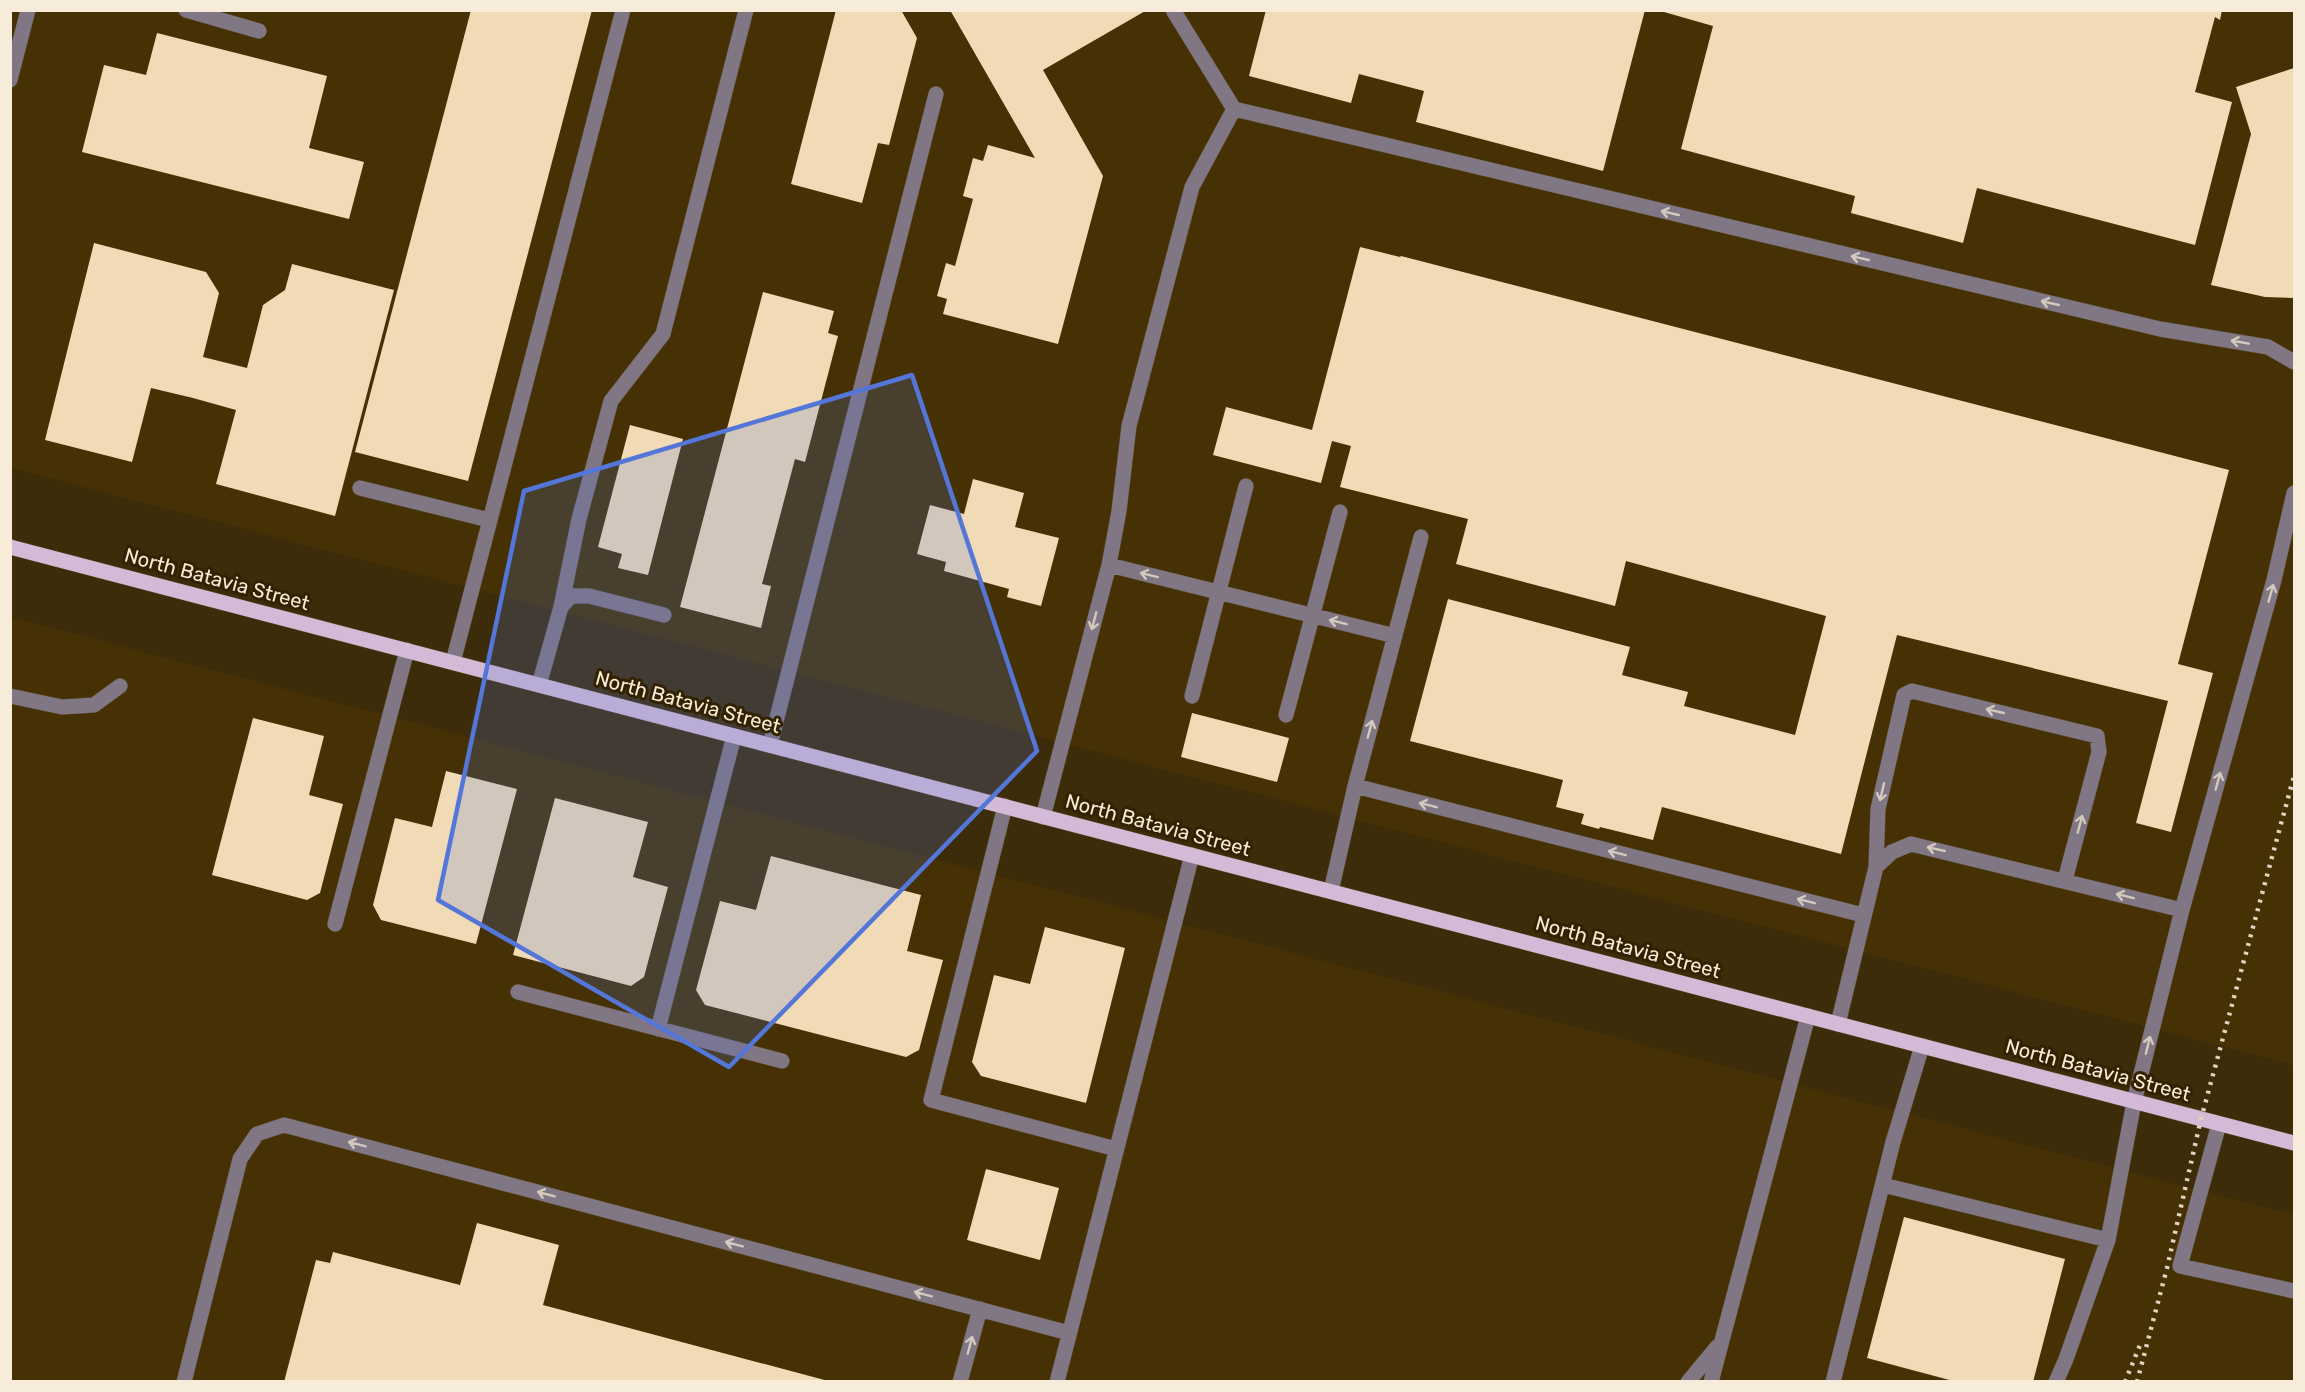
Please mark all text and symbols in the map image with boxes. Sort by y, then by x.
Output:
one-way arrow [1661,206,1680,218]
one-way arrow [1851,252,1870,263]
one-way arrow [2040,297,2060,308]
one-way arrow [2231,336,2251,347]
street label: North Batavia Street [122,543,312,615]
one-way arrow [1140,568,1159,580]
one-way arrow [2265,584,2277,603]
one-way arrow [1088,612,1099,631]
one-way arrow [1329,615,1348,627]
street label: North Batavia Street [593,666,783,738]
one-way arrow [1986,704,2005,716]
one-way arrow [1365,720,1377,739]
one-way arrow [2213,772,2224,791]
one-way arrow [1875,783,1887,802]
street label: North Batavia Street [1063,789,1253,861]
one-way arrow [1419,798,1438,810]
one-way arrow [2075,814,2086,833]
one-way arrow [1926,843,1945,855]
one-way arrow [1608,846,1627,858]
one-way arrow [2116,889,2135,901]
one-way arrow [1797,894,1816,906]
street label: North Batavia Street [1533,911,1723,983]
street label: North Batavia Street [2003,1034,2193,1106]
one-way arrow [2143,1036,2154,1055]
one-way arrow [348,1138,367,1150]
one-way arrow [537,1188,556,1200]
one-way arrow [725,1238,744,1249]
one-way arrow [914,1288,933,1299]
one-way arrow [965,1336,976,1355]

